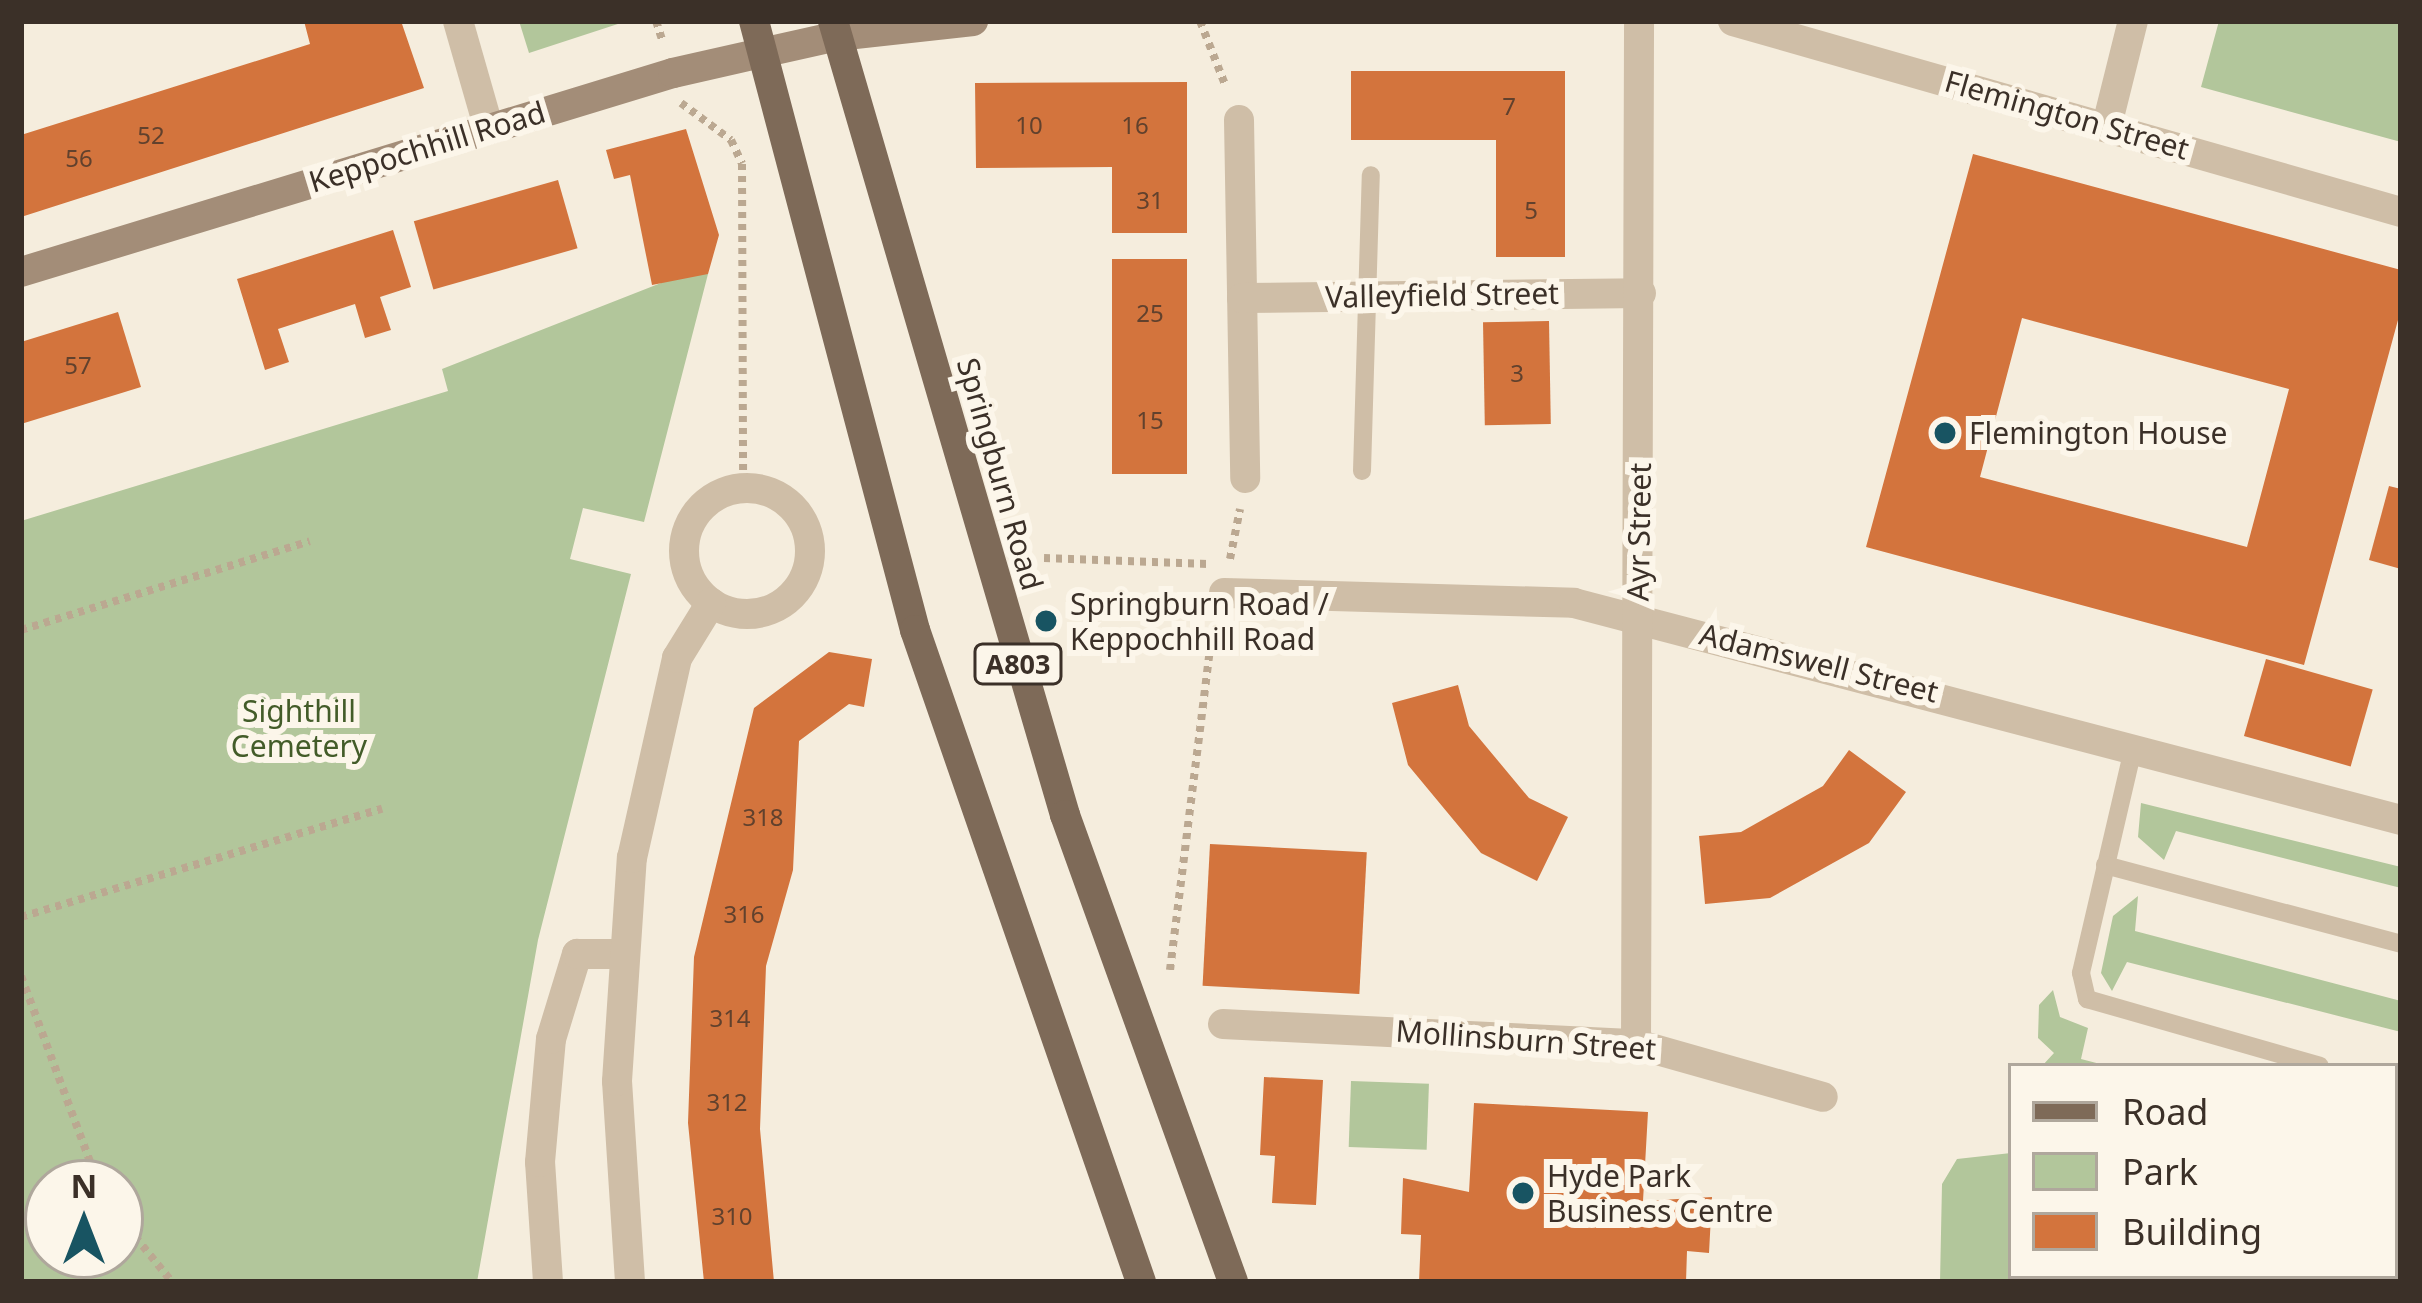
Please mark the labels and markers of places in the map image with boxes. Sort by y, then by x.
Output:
place label: Flemington House [1969,415,2228,451]
marker: Flemington House [1932,420,1958,446]
place label: Springburn Road / Keppochhill Road [1070,586,1329,656]
marker: Springburn Road / Keppochhill Road [1033,608,1059,634]
place label: Hyde Park Business Centre [1547,1158,1773,1228]
marker: Hyde Park Business Centre [1510,1180,1536,1206]

